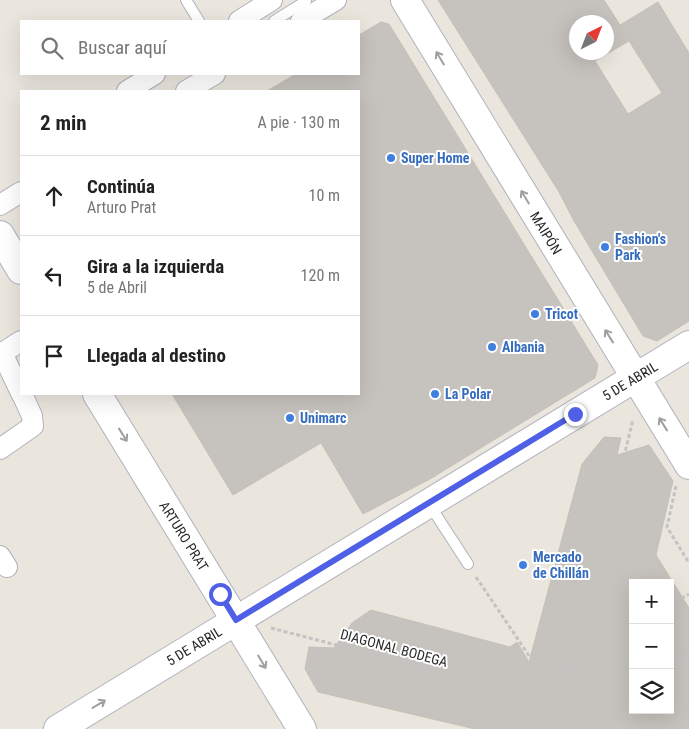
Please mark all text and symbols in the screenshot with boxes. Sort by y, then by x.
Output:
north arrow [569,15,614,60]
search box [20,20,360,75]
icon: search [38,34,66,62]
text: Buscar aquí [78,36,167,59]
one-way arrow [435,52,445,66]
text: 2 min [40,111,87,135]
text: A pie · 130 m [257,113,340,132]
place label: Super Home [401,150,470,166]
marker: Super Home [385,152,397,164]
text: Continúa [87,175,155,198]
icon: ahead [40,182,68,210]
text: 10 m [308,186,340,205]
one-way arrow [519,191,529,205]
text: Arturo Prat [87,198,156,217]
street label: MAIPÓN [527,208,566,257]
place label: Fashion's Park [615,231,666,263]
marker: Fashion's Park [599,241,611,253]
text: Gira a la izquierda [87,255,224,278]
icon: left [40,262,68,290]
text: 120 m [301,266,340,285]
text: 5 de Abril [87,278,147,297]
place label: Tricot [545,306,578,322]
marker: Tricot [529,308,541,320]
one-way arrow [604,330,614,344]
place label: Albania [502,339,545,355]
marker: Albania [486,341,498,353]
icon: arrive [40,342,68,370]
text: Llegada al destino [87,344,226,367]
street label: 5 DE ABRIL [599,358,661,404]
place label: La Polar [445,386,491,402]
marker: La Polar [429,388,441,400]
route end [564,403,587,426]
place label: Unimarc [300,410,347,426]
marker: Unimarc [284,412,296,424]
one-way arrow [658,417,669,431]
one-way arrow [118,428,128,442]
street label: ARTURO PRAT [156,498,212,574]
place label: Mercado de Chillán [533,549,589,581]
marker: Mercado de Chillán [517,559,529,571]
map controls [629,579,674,714]
button: + [629,579,674,624]
route start [209,583,232,606]
street label: 5 DE ABRIL [163,623,225,669]
button: − [629,624,674,669]
street label: DIAGONAL BODEGA [339,626,449,670]
one-way arrow [257,654,267,668]
button: layers [629,669,674,714]
one-way arrow [92,698,106,708]

